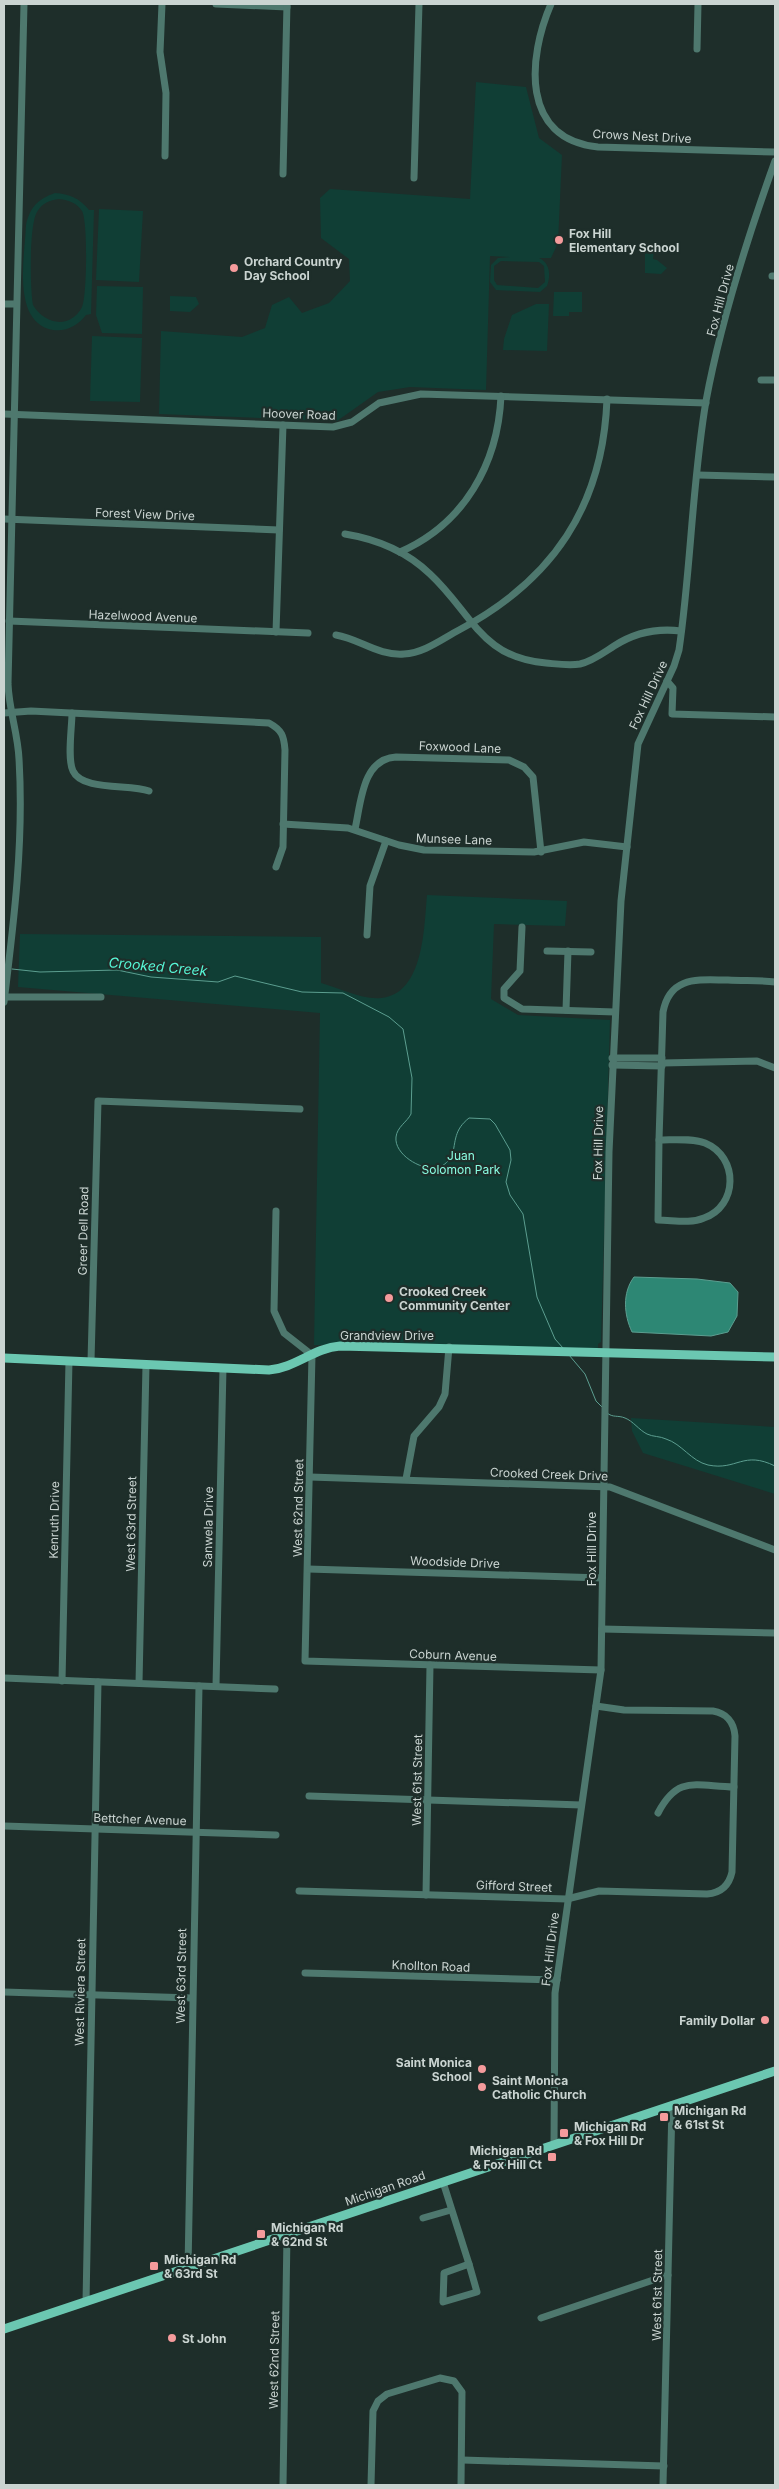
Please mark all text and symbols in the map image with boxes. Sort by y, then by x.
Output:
street label: Crows Nest Drive [592,126,692,146]
place label: Fox Hill Elementary School [569,226,679,255]
marker: Fox Hill Elementary School [553,234,565,246]
place label: Orchard Country Day School [244,254,343,283]
marker: Orchard Country Day School [228,262,240,274]
street label: Fox Hill Drive [703,262,737,338]
street label: Hoover Road [262,405,336,423]
street label: Forest View Drive [95,505,195,523]
street label: Hazelwood Avenue [88,607,198,625]
street label: Fox Hill Drive [626,658,670,732]
street label: Foxwood Lane [419,738,501,756]
street label: Munsee Lane [416,830,492,848]
water label: Crooked Creek [108,953,208,979]
street label: Fox Hill Drive [590,1106,606,1180]
park label: Juan Solomon Park [422,1148,501,1177]
street label: Greer Dell Road [75,1186,91,1276]
place label: Crooked Creek Community Center [399,1284,510,1313]
marker: Crooked Creek Community Center [383,1292,395,1304]
street label: Grandview Drive [340,1328,434,1343]
street label: West 62nd Street [290,1459,306,1557]
street label: Crooked Creek Drive [490,1464,608,1484]
street label: West 63rd Street [123,1476,139,1572]
street label: Kenruth Drive [46,1481,62,1559]
street label: Sanwela Drive [200,1486,216,1568]
street label: Fox Hill Drive [584,1512,599,1586]
street label: Woodside Drive [410,1553,500,1571]
street label: Coburn Avenue [409,1646,497,1664]
street label: West 61st Street [409,1734,425,1826]
street label: Bettcher Avenue [93,1810,187,1828]
street label: Gifford Street [476,1877,552,1895]
street label: Fox Hill Drive [538,1911,562,1987]
street label: West 63rd Street [173,1928,189,2024]
street label: West Riviera Street [72,1938,88,2046]
street label: Knollton Road [391,1957,471,1975]
place label: Family Dollar [679,2013,755,2028]
marker: Family Dollar [759,2014,771,2026]
place label: Saint Monica School [396,2055,472,2084]
marker: Saint Monica School [476,2063,488,2075]
place label: Saint Monica Catholic Church [492,2073,586,2102]
marker: Saint Monica Catholic Church [476,2081,488,2093]
place label: Michigan Rd & 61st St [674,2103,746,2132]
marker: Michigan Rd & 61st St [658,2111,670,2123]
place label: Michigan Rd & Fox Hill Dr [574,2119,646,2148]
marker: Michigan Rd & Fox Hill Dr [558,2127,570,2139]
place label: Michigan Rd & Fox Hill Ct [470,2143,543,2172]
marker: Michigan Rd & Fox Hill Ct [546,2151,558,2163]
street label: Michigan Road [343,2167,427,2209]
place label: Michigan Rd & 62nd St [271,2220,343,2249]
marker: Michigan Rd & 62nd St [255,2228,267,2240]
street label: West 61st Street [649,2249,665,2341]
place label: Michigan Rd & 63rd St [164,2252,236,2281]
marker: Michigan Rd & 63rd St [148,2260,160,2272]
street label: West 62nd Street [266,2311,282,2409]
place label: St John [182,2331,226,2346]
marker: St John [166,2332,178,2344]

